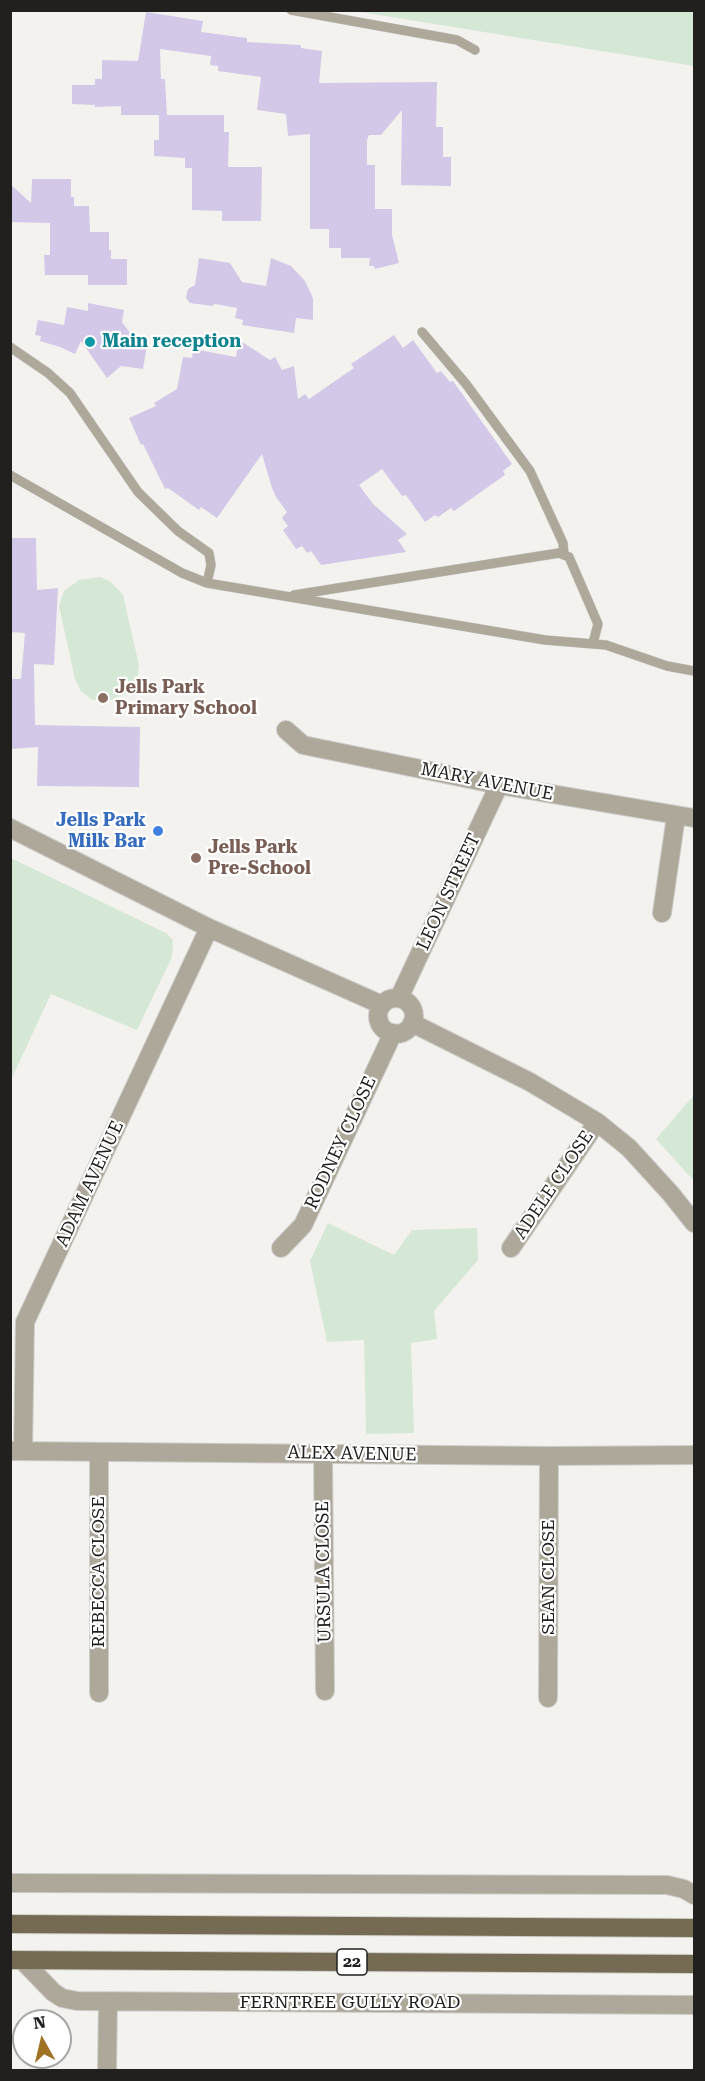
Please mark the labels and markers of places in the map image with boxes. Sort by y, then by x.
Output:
place label: Main reception [102,331,241,353]
marker: Main reception [83,335,97,349]
place label: Jells Park Primary School [115,677,257,720]
marker: Jells Park Primary School [96,691,110,705]
place label: Jells Park Milk Bar [56,810,146,852]
marker: Jells Park Milk Bar [151,824,165,838]
place label: Jells Park Pre-School [208,837,311,880]
marker: Jells Park Pre-School [189,851,203,865]

